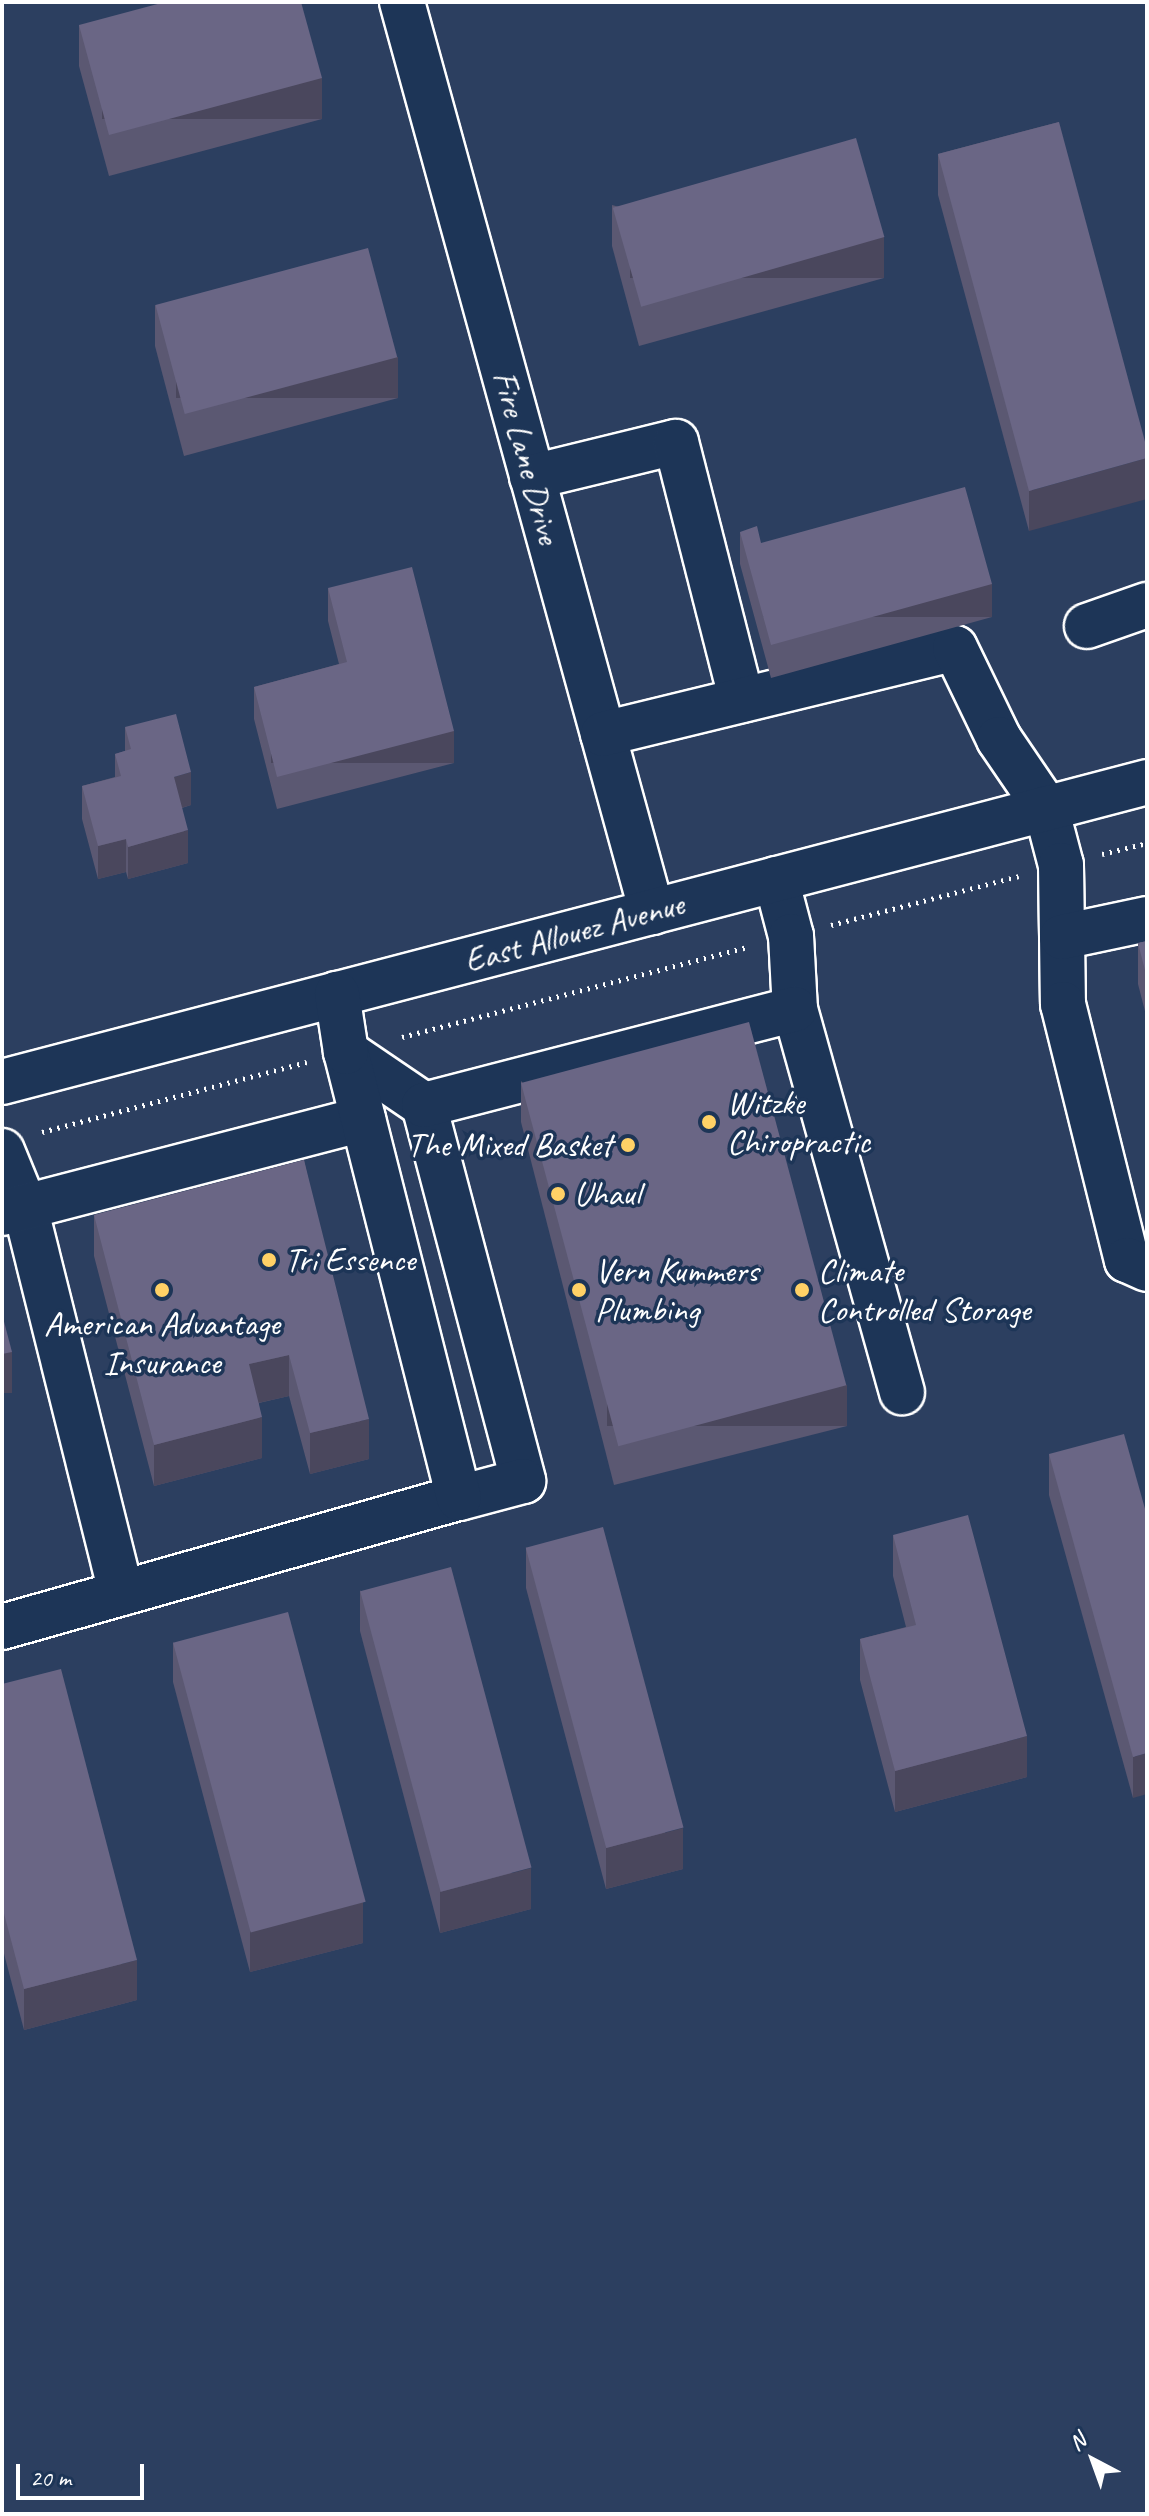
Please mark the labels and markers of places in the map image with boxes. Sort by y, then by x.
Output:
place label: Witzke Chiropractic [727,1082,870,1162]
marker: Witzke Chiropractic [698,1111,720,1133]
place label: The Mixed Basket [406,1125,612,1165]
marker: The Mixed Basket [619,1136,637,1154]
place label: Uhaul [574,1174,640,1214]
marker: Uhaul [549,1185,567,1203]
place label: Tri Essence [285,1240,415,1280]
place label: Vern Kummers Plumbing [595,1250,760,1330]
place label: Climate Controlled Storage [818,1250,1030,1330]
marker: Tri Essence [260,1251,278,1269]
marker: American Advantage Insurance [153,1281,171,1299]
marker: Vern Kummers Plumbing [570,1281,588,1299]
marker: Climate Controlled Storage [793,1281,811,1299]
place label: American Advantage Insurance [44,1303,280,1382]

